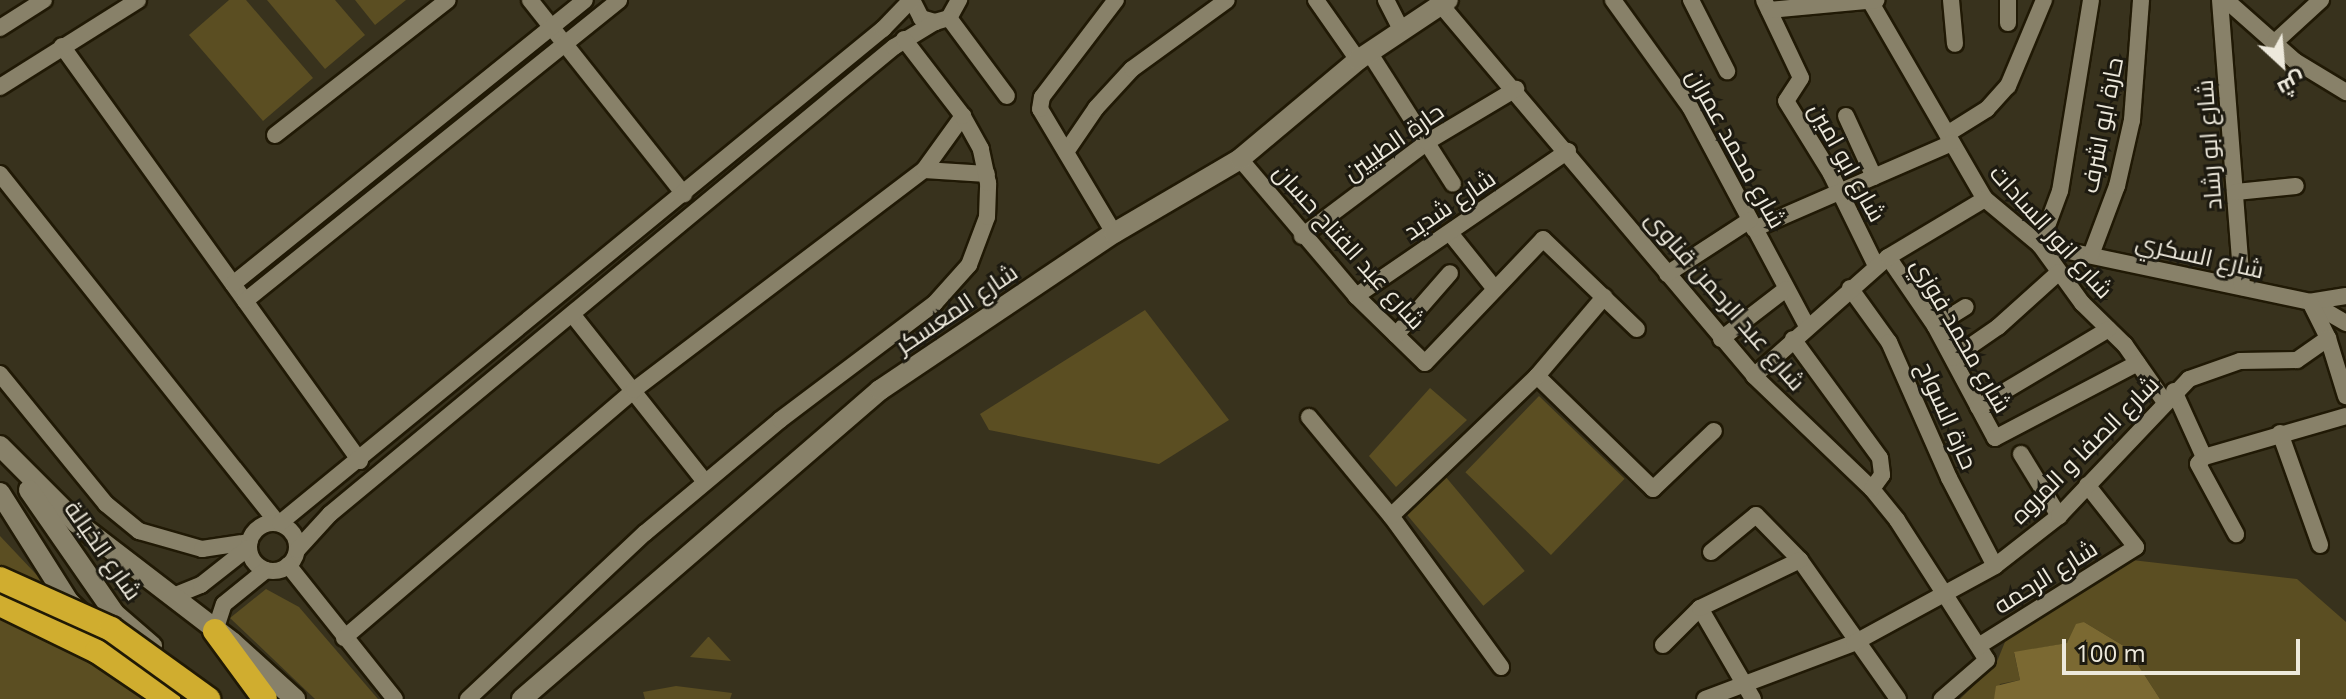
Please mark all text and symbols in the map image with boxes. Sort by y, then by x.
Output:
north arrow [2242,24,2322,104]
street label: حارة ابو اشرف [2074,55,2128,195]
street label: شارع محمد عمران [1681,63,1793,233]
text: ش [2273,66,2312,105]
street label: شارع ابو رشاد [2189,79,2227,211]
street label: حارة الطبيين [1337,96,1449,186]
street label: شارع ابو امين [1804,98,1892,226]
street label: شارع عبد الفتاح حسان [1268,157,1432,335]
street label: شارع انور السادات [1984,158,2120,304]
street label: شارع شديد [1398,163,1500,245]
street label: شارع عبد الرحمن قناوى [1640,204,1812,396]
street label: شارع السكري [2133,226,2267,284]
street label: شارع محمد فوزي [1906,252,2018,418]
street label: شارع المعسكر [890,257,1022,359]
street label: حارة السواح [1911,357,1985,473]
street label: شارع الصفا و المروه [2004,369,2164,529]
street label: شارع الخيالة [59,495,149,605]
street label: شارع الرحمه [1988,533,2102,619]
scale bar [2066,623,2304,673]
text: 100 m [2076,636,2146,669]

